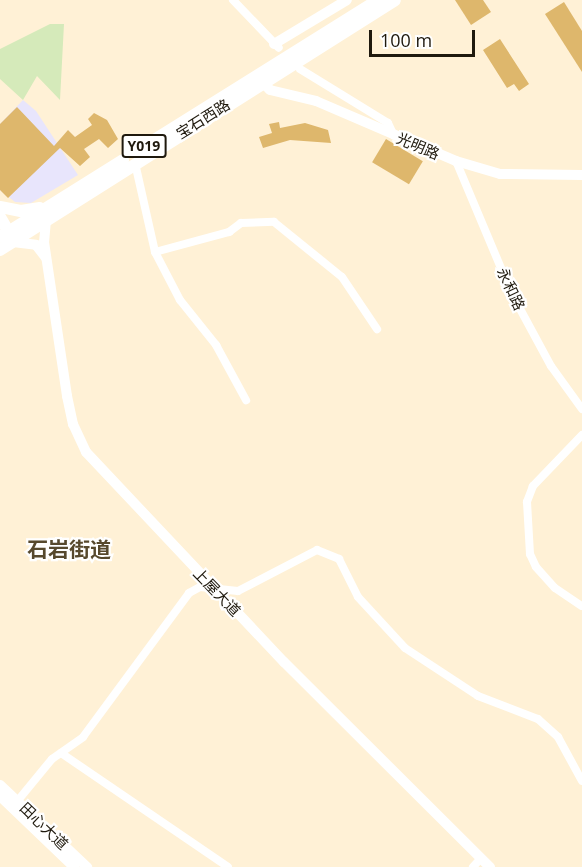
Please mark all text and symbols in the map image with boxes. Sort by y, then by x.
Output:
scale bar [372,18,478,56]
text: 100 m [380,28,432,52]
street label: 宝石西路 [173,95,233,143]
street label: 光明路 [394,129,442,163]
road number: Y019 [122,135,166,157]
street label: 永和路 [493,265,529,313]
district label: 石岩街道 [27,536,111,562]
street label: 上屋大道 [190,564,244,620]
street label: 田心大道 [16,799,72,853]

